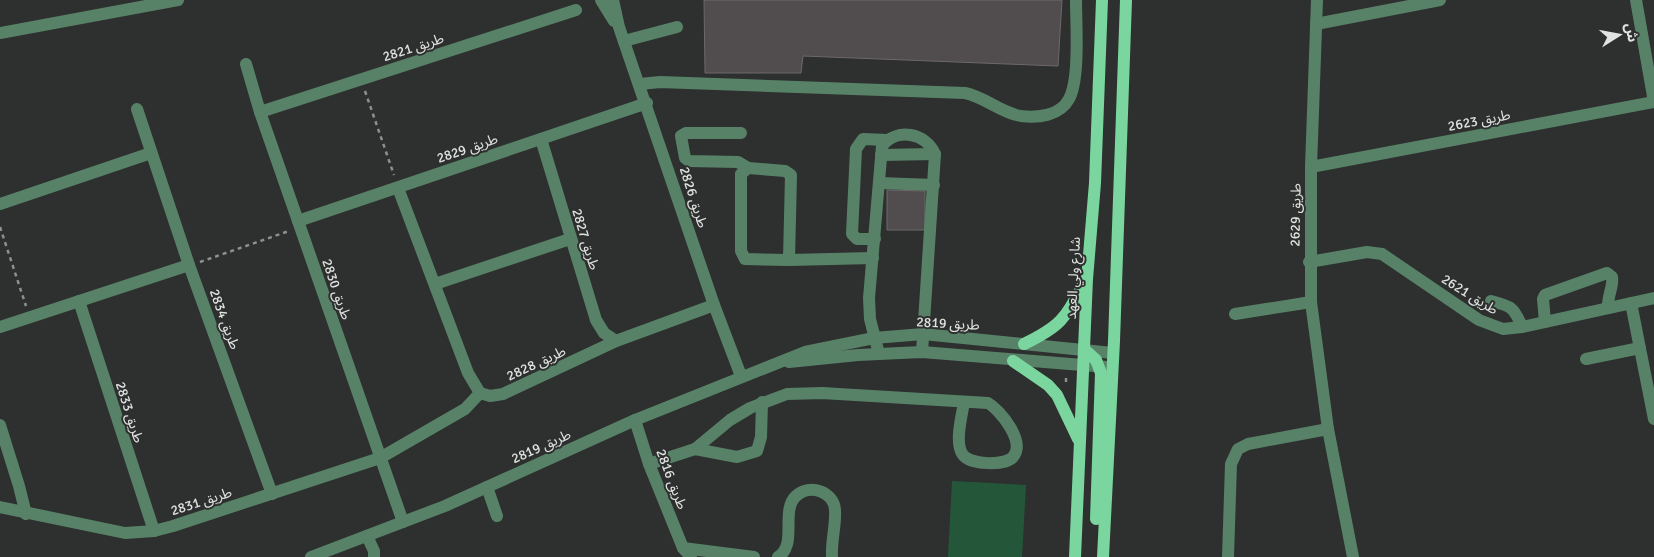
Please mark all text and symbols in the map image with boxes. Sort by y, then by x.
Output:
north arrow [1594,10,1644,60]
text: ش [1621,22,1641,44]
street label: طريق 2821 [380,30,446,66]
street label: طريق 2623 [1446,106,1512,136]
street label: طريق 2829 [434,130,500,168]
street label: طريق 2826 [675,164,711,230]
street label: طريق 2629 [1286,183,1306,247]
street label: طريق 2827 [567,206,603,272]
street label: شارع ولي العهد [1063,236,1086,320]
street label: طريق 2830 [317,256,355,322]
street label: طريق 2621 [1438,270,1501,319]
street label: طريق 2834 [205,286,243,352]
street label: طريق 2819 [916,313,980,335]
street label: طريق 2828 [504,342,569,385]
street label: طريق 2833 [111,379,147,445]
street label: طريق 2819 [509,426,574,468]
street label: طريق 2816 [651,447,691,512]
street label: طريق 2831 [168,484,234,520]

